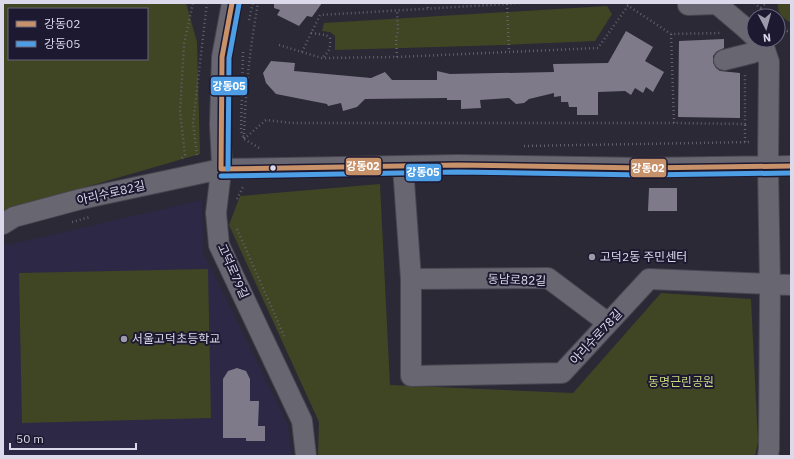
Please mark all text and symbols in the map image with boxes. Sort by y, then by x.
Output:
legend [8,8,148,60]
north arrow [746,8,786,48]
text: 강동02 [44,16,80,31]
text: N [762,31,772,45]
text: 강동05 [44,36,80,51]
line badge: 강동05 [210,76,248,96]
text: 강동05 [212,79,246,93]
line badge: 강동02 [345,157,382,176]
line badge: 강동02 [630,158,667,178]
text: 강동02 [346,159,380,173]
text: 강동02 [631,161,665,175]
unlabelled marker [268,163,278,173]
line badge: 강동05 [405,163,442,182]
text: 강동05 [406,165,440,179]
street label: 아리수로82길 [75,177,146,208]
street label: 고덕로79길 [215,241,252,301]
place label: 고덕2동 주민센터 [600,249,687,264]
marker: 고덕2동 주민센터 [587,252,597,262]
street label: 동남로82길 [487,271,547,288]
street label: 아리수로78길 [566,306,625,367]
place label: 서울고덕초등학교 [132,331,220,346]
marker: 서울고덕초등학교 [119,334,129,344]
park label: 동명근린공원 [648,374,714,389]
scale bar [10,425,136,451]
text: 50 m [16,431,44,446]

